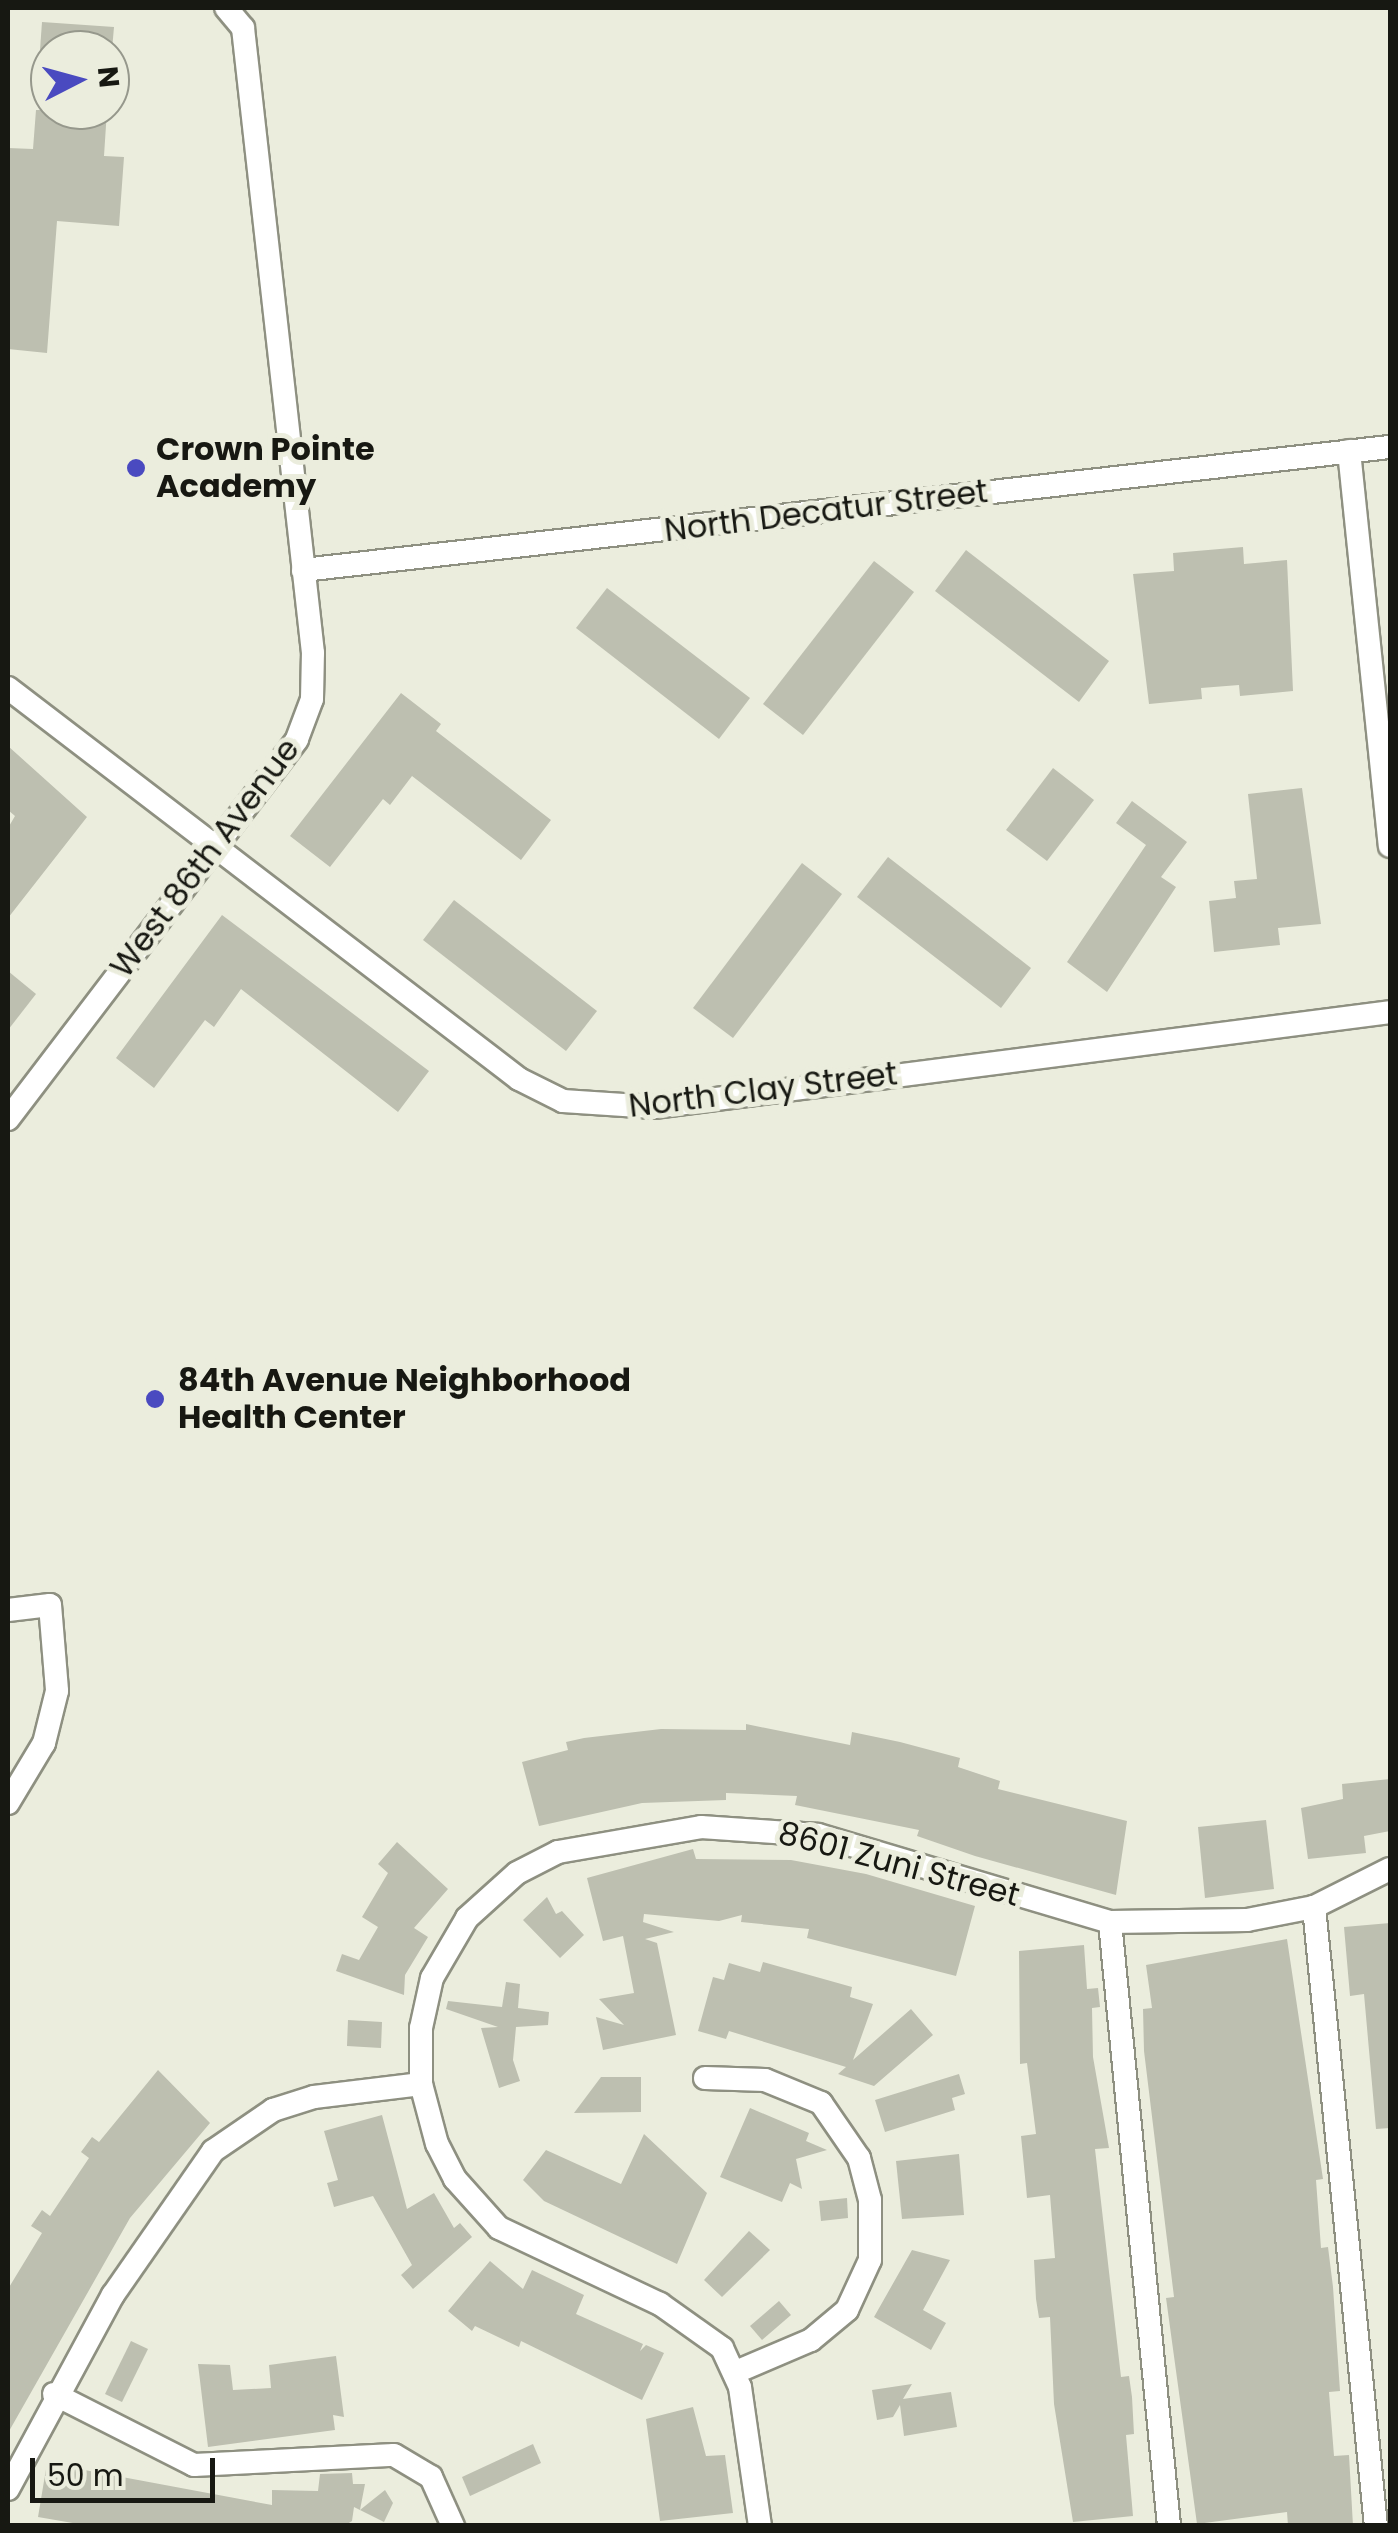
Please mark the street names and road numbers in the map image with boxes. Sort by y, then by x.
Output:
street label: North Decatur Street [662,472,990,550]
street label: West 86th Avenue [103,731,307,985]
street label: North Clay Street [627,1054,899,1126]
street label: 8601 Zuni Street [774,1813,1024,1915]

